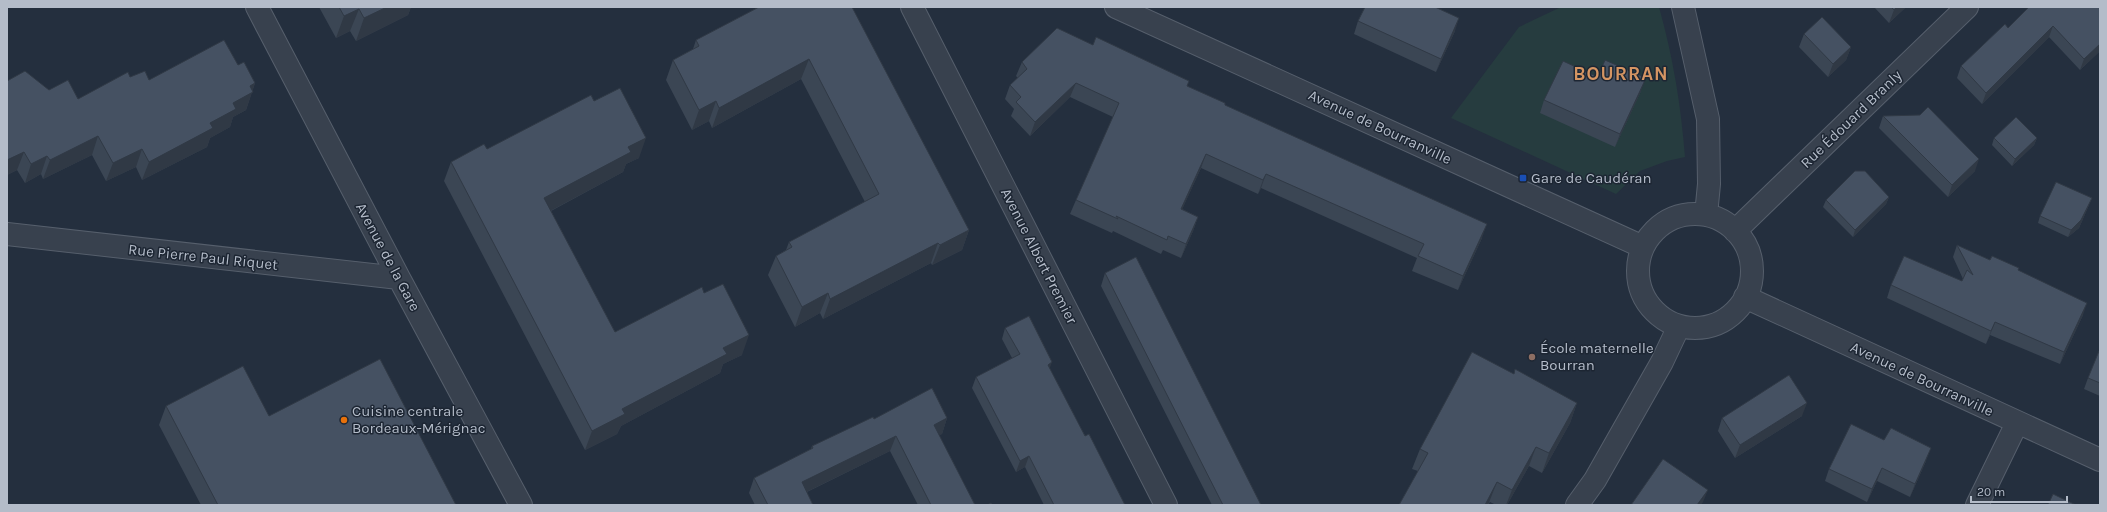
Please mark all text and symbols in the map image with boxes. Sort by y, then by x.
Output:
district label: BOURRAN [1573,63,1669,85]
street label: Rue Édouard Branly [1797,66,1905,172]
street label: Avenue de Bourranville [1306,86,1454,168]
place label: Gare de Caudéran [1531,169,1652,187]
marker: Gare de Caudéran [1518,173,1528,183]
street label: Avenue Albert Premier [997,185,1081,327]
street label: Avenue de la Gare [352,200,424,314]
street label: Rue Pierre Paul Riquet [127,240,279,274]
street label: Avenue de Bourranville [1848,338,1996,420]
place label: École maternelle Bourran [1540,339,1654,374]
marker: École maternelle Bourran [1527,352,1537,362]
place label: Cuisine centrale Bordeaux-Mérignac [352,402,486,437]
marker: Cuisine centrale Bordeaux-Mérignac [339,415,349,425]
scale bar [1971,478,2067,504]
text: 20 m [1977,485,2005,499]

